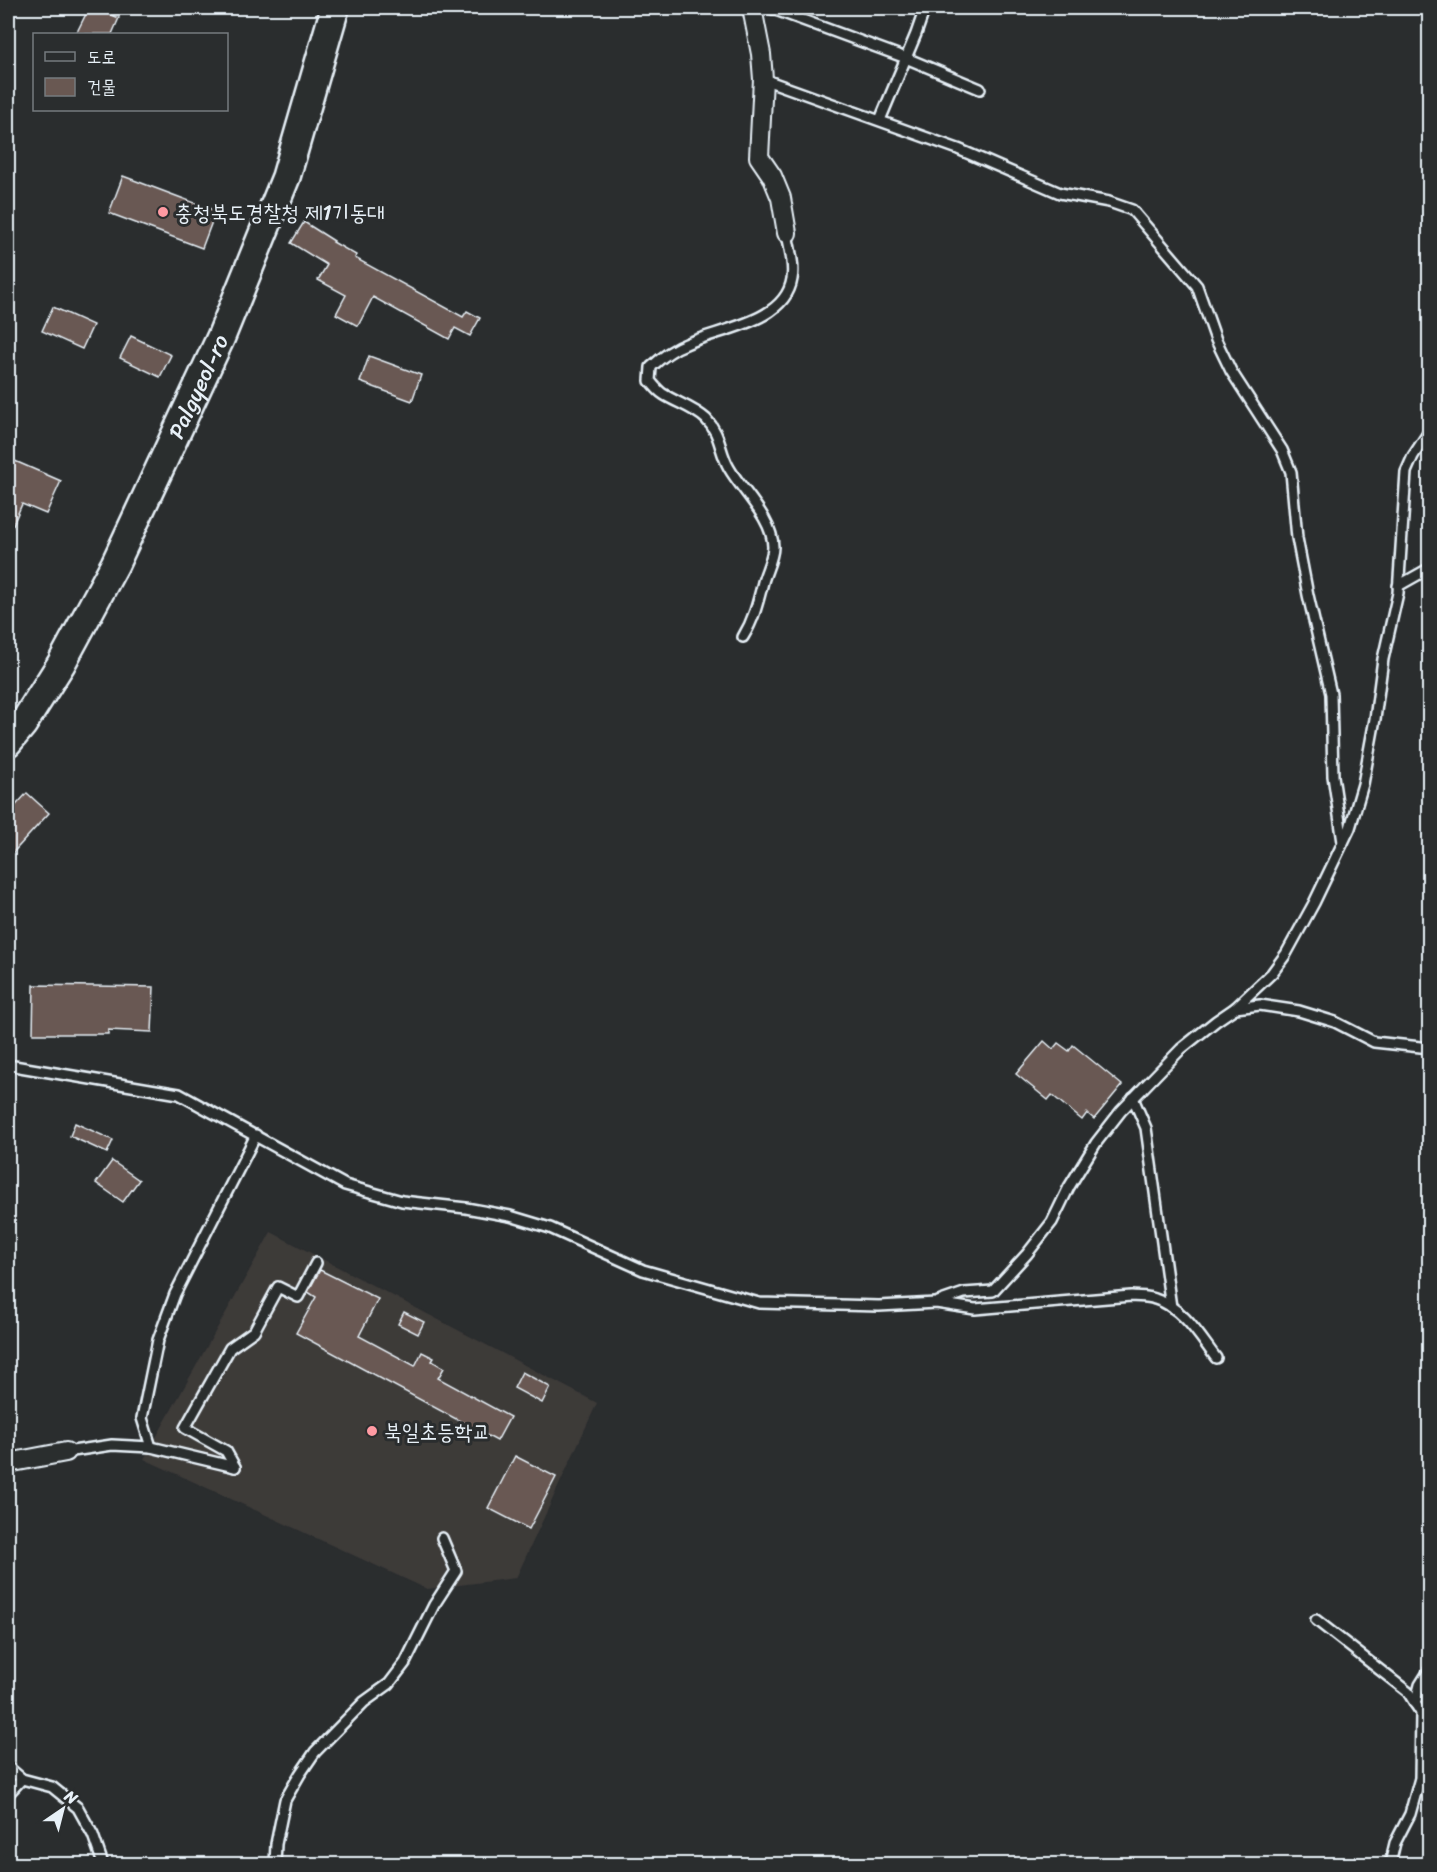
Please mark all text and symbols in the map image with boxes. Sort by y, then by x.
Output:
legend [33,33,228,111]
text: 도로 [87,41,116,73]
text: 건물 [87,71,116,103]
place label: 충청북도경찰청 제1기동대 [175,193,385,232]
marker: 충청북도경찰청 제1기동대 [156,205,170,219]
street label: Palgyeol-ro [157,328,239,445]
place label: 북일초등학교 [384,1412,490,1451]
marker: 북일초등학교 [365,1424,379,1438]
north arrow [33,1779,93,1839]
text: N [58,1781,85,1813]

